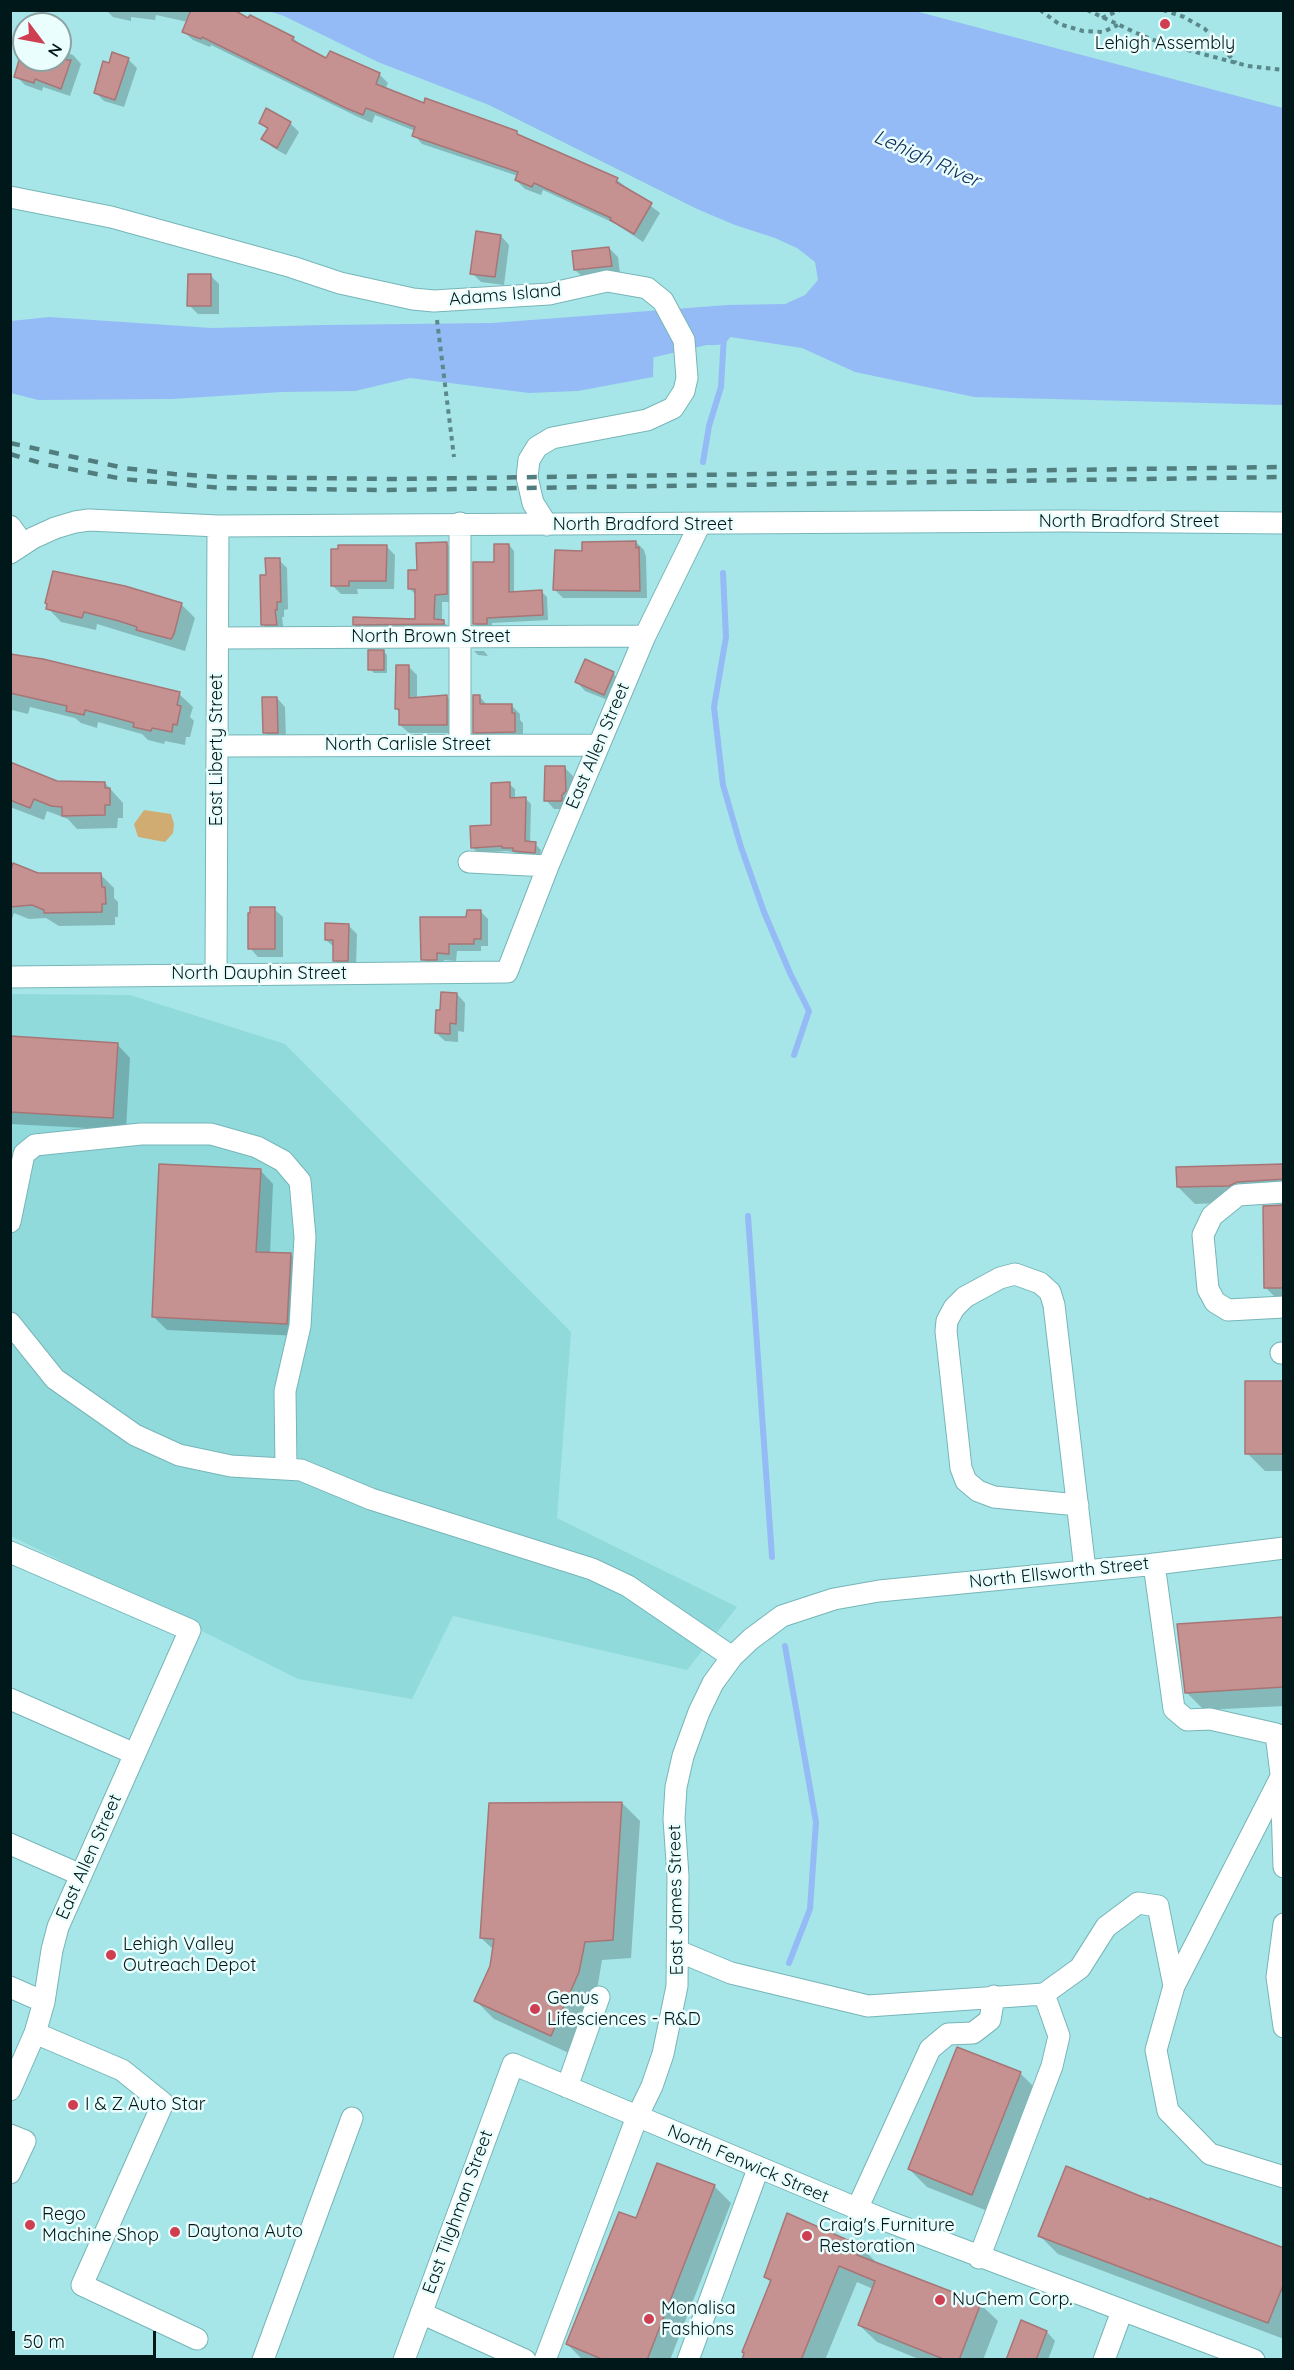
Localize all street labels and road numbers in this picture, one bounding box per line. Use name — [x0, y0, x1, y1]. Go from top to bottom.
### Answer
street label: Adams Island — [448, 279, 562, 311]
street label: North Bradford Street — [1039, 511, 1219, 533]
street label: North Bradford Street — [553, 514, 733, 536]
street label: North Brown Street — [351, 626, 511, 648]
street label: East Liberty Street — [206, 674, 228, 826]
street label: East Allen Street — [562, 680, 634, 812]
street label: North Carlisle Street — [325, 734, 491, 756]
street label: North Dauphin Street — [171, 963, 347, 985]
street label: North Ellsworth Street — [968, 1553, 1150, 1593]
street label: East Allen Street — [52, 1791, 126, 1923]
street label: East James Street — [664, 1824, 688, 1976]
street label: North Fenwick Street — [664, 2120, 832, 2208]
street label: East Tilghman Street — [418, 2127, 498, 2297]

